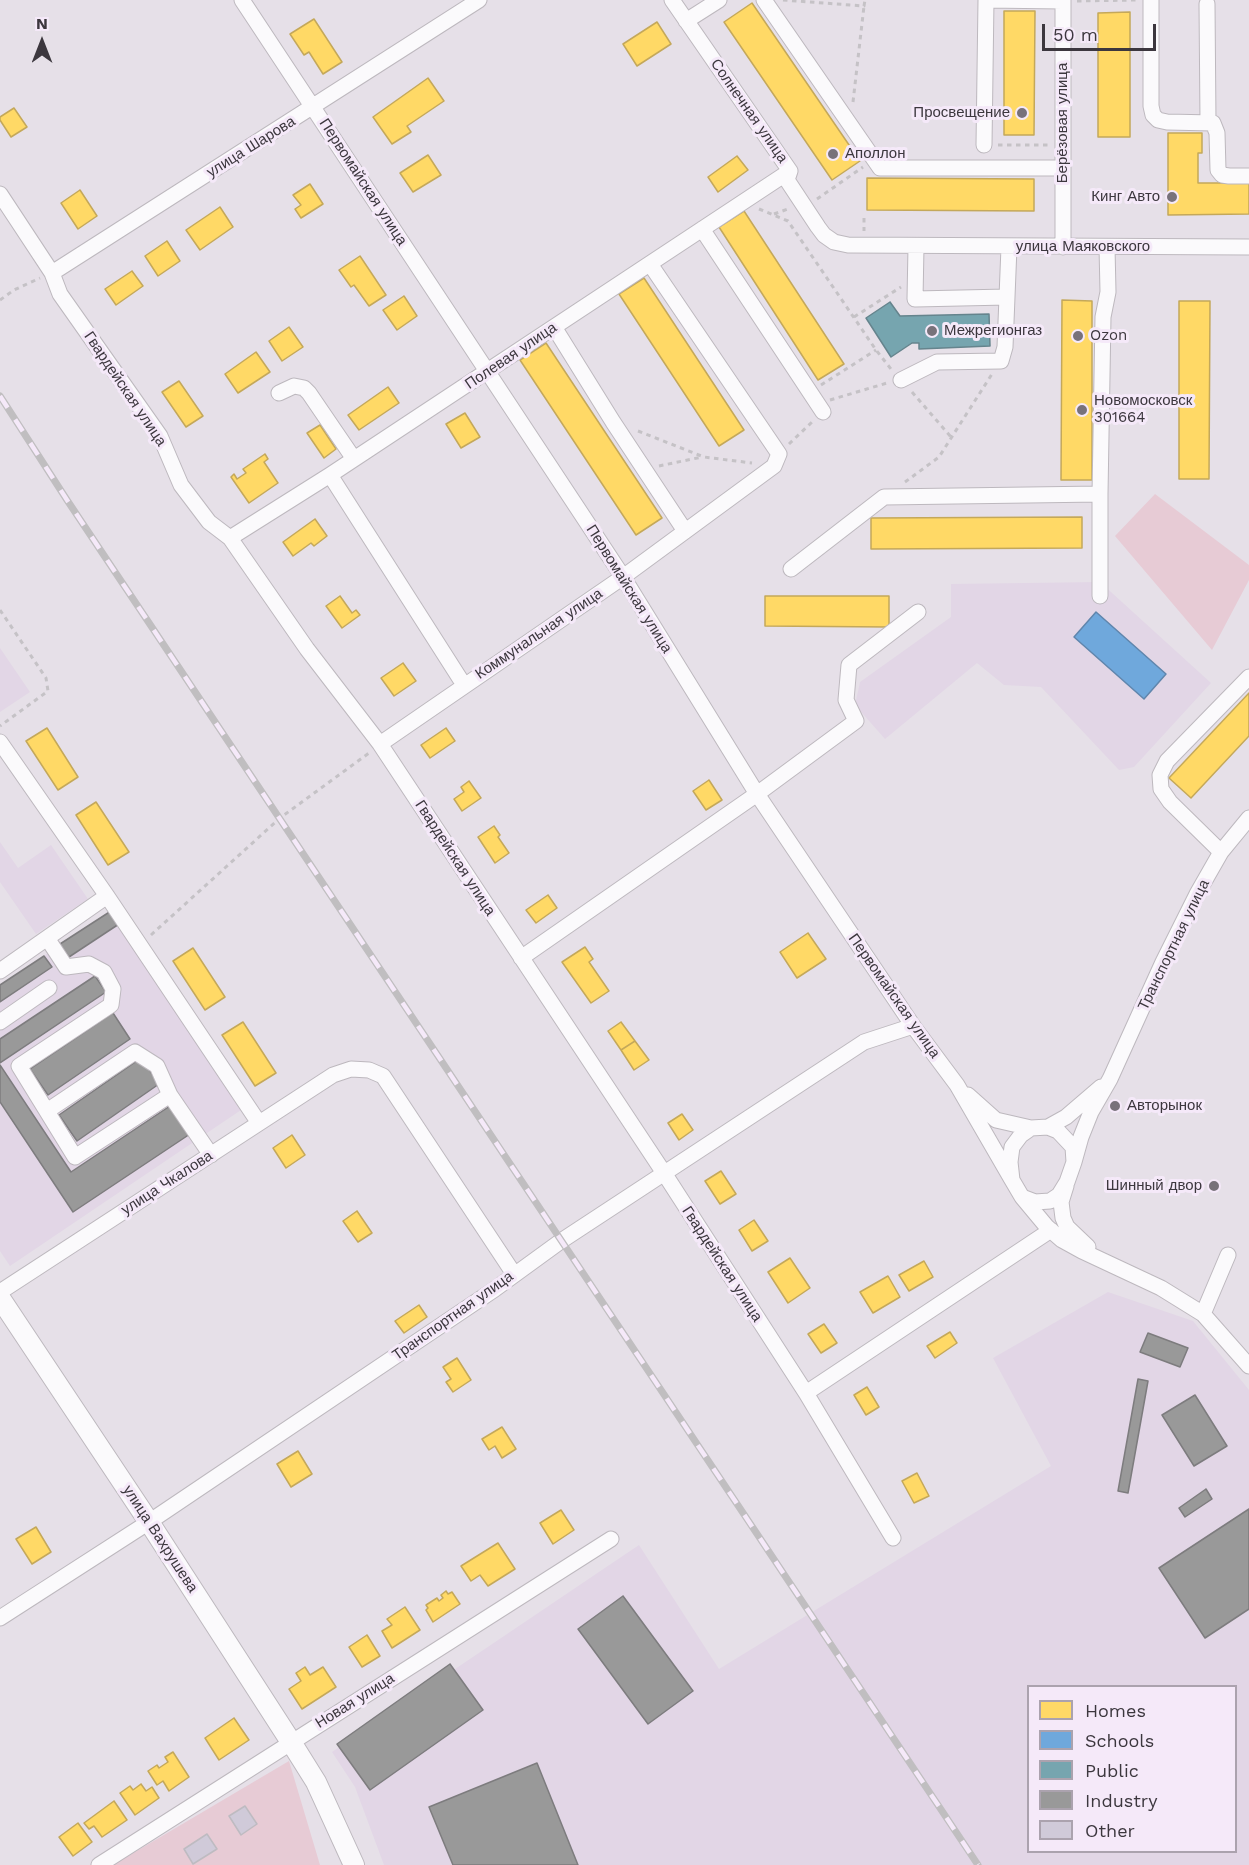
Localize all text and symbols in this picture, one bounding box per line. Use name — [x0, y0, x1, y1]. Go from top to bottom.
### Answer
north arrow — [12, 12, 72, 72]
scale bar — [1045, 12, 1159, 50]
text: N — [36, 14, 48, 33]
text: 50 m — [1053, 24, 1098, 45]
street label: Солнечная улица — [706, 56, 792, 166]
street label: Берёзовая улица — [1054, 63, 1072, 183]
place label: Просвещение — [913, 104, 1010, 122]
marker: Просвещение — [1015, 106, 1029, 120]
street label: улица Шарова — [203, 113, 299, 181]
street label: Первомайская улица — [315, 115, 411, 249]
place label: Аполлон — [845, 145, 905, 163]
marker: Аполлон — [826, 147, 840, 161]
place label: Кинг Авто — [1091, 188, 1160, 206]
marker: Кинг Авто — [1165, 190, 1179, 204]
street label: улица Маяковского — [1016, 238, 1150, 256]
street label: Полевая улица — [462, 319, 560, 393]
place label: Межрегионгаз — [944, 322, 1042, 340]
marker: Межрегионгаз — [925, 324, 939, 338]
place label: Ozon — [1090, 327, 1127, 345]
street label: Гвардейская улица — [80, 328, 170, 450]
marker: Ozon — [1071, 329, 1085, 343]
place label: Новомосковск 301664 — [1094, 392, 1192, 427]
marker: Новомосковск 301664 — [1075, 403, 1089, 417]
street label: Первомайская улица — [582, 522, 676, 656]
street label: Коммунальная улица — [472, 585, 606, 683]
street label: Гвардейская улица — [411, 797, 499, 919]
street label: Транспортная улица — [1135, 877, 1213, 1013]
street label: Первомайская улица — [844, 930, 944, 1062]
place label: Авторынок — [1127, 1097, 1202, 1115]
marker: Авторынок — [1108, 1099, 1122, 1113]
street label: улица Чкалова — [118, 1147, 216, 1219]
place label: Шинный двор — [1106, 1177, 1202, 1195]
marker: Шинный двор — [1207, 1179, 1221, 1193]
street label: Гвардейская улица — [678, 1203, 766, 1325]
street label: Транспортная улица — [389, 1268, 517, 1364]
street label: улица Вахрушева — [119, 1482, 201, 1596]
street label: Новая улица — [312, 1670, 398, 1732]
legend — [1027, 1685, 1237, 1853]
text: Homes — [1085, 1700, 1146, 1721]
text: Schools — [1085, 1730, 1154, 1751]
text: Public — [1085, 1760, 1139, 1781]
text: Industry — [1085, 1790, 1157, 1811]
text: Other — [1085, 1820, 1135, 1841]

